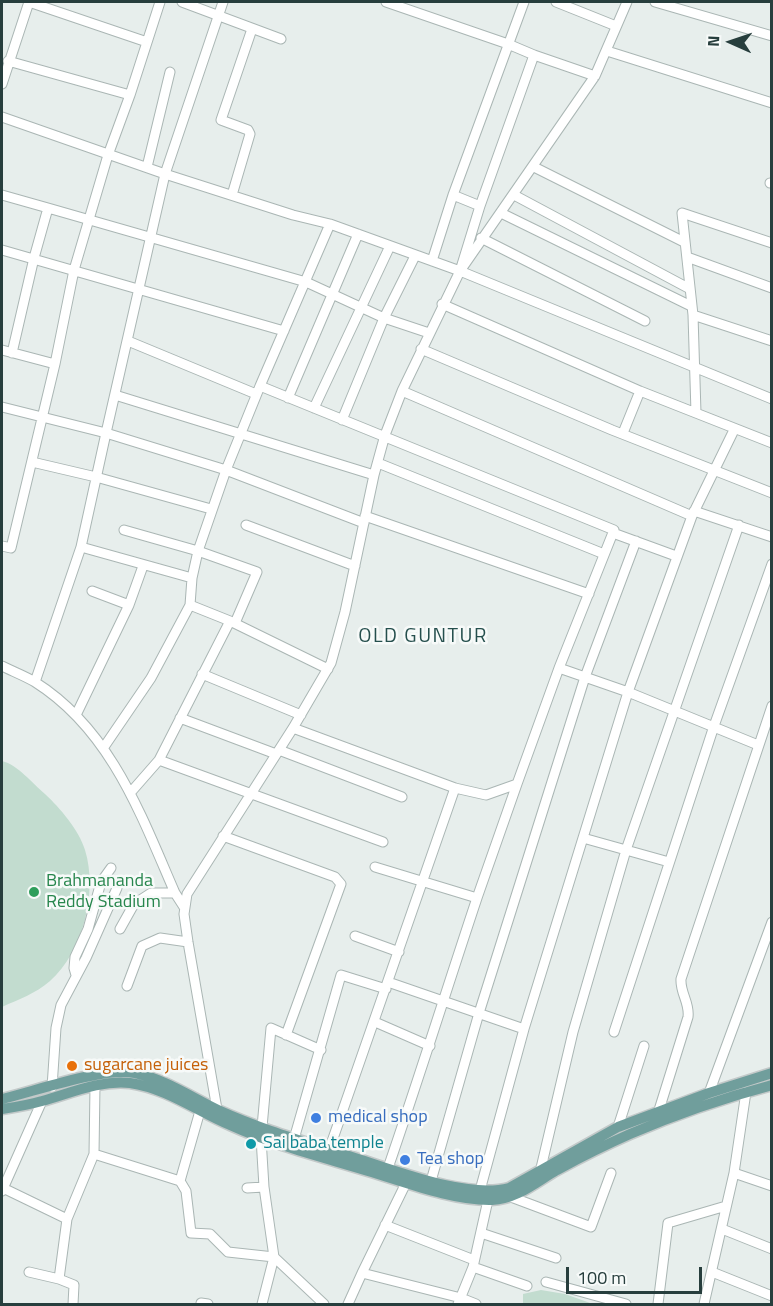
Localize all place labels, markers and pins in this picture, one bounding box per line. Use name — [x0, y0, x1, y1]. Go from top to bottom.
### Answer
place label: Brahmananda Reddy Stadium — [46, 871, 161, 914]
marker: Brahmananda Reddy Stadium — [27, 885, 41, 899]
place label: sugarcane juices — [84, 1055, 208, 1077]
marker: sugarcane juices — [65, 1059, 79, 1073]
place label: medical shop — [328, 1107, 428, 1129]
marker: medical shop — [309, 1111, 323, 1125]
place label: Sai baba temple — [263, 1133, 384, 1155]
marker: Sai baba temple — [244, 1137, 258, 1151]
place label: Tea shop — [417, 1149, 484, 1171]
marker: Tea shop — [398, 1153, 412, 1167]

